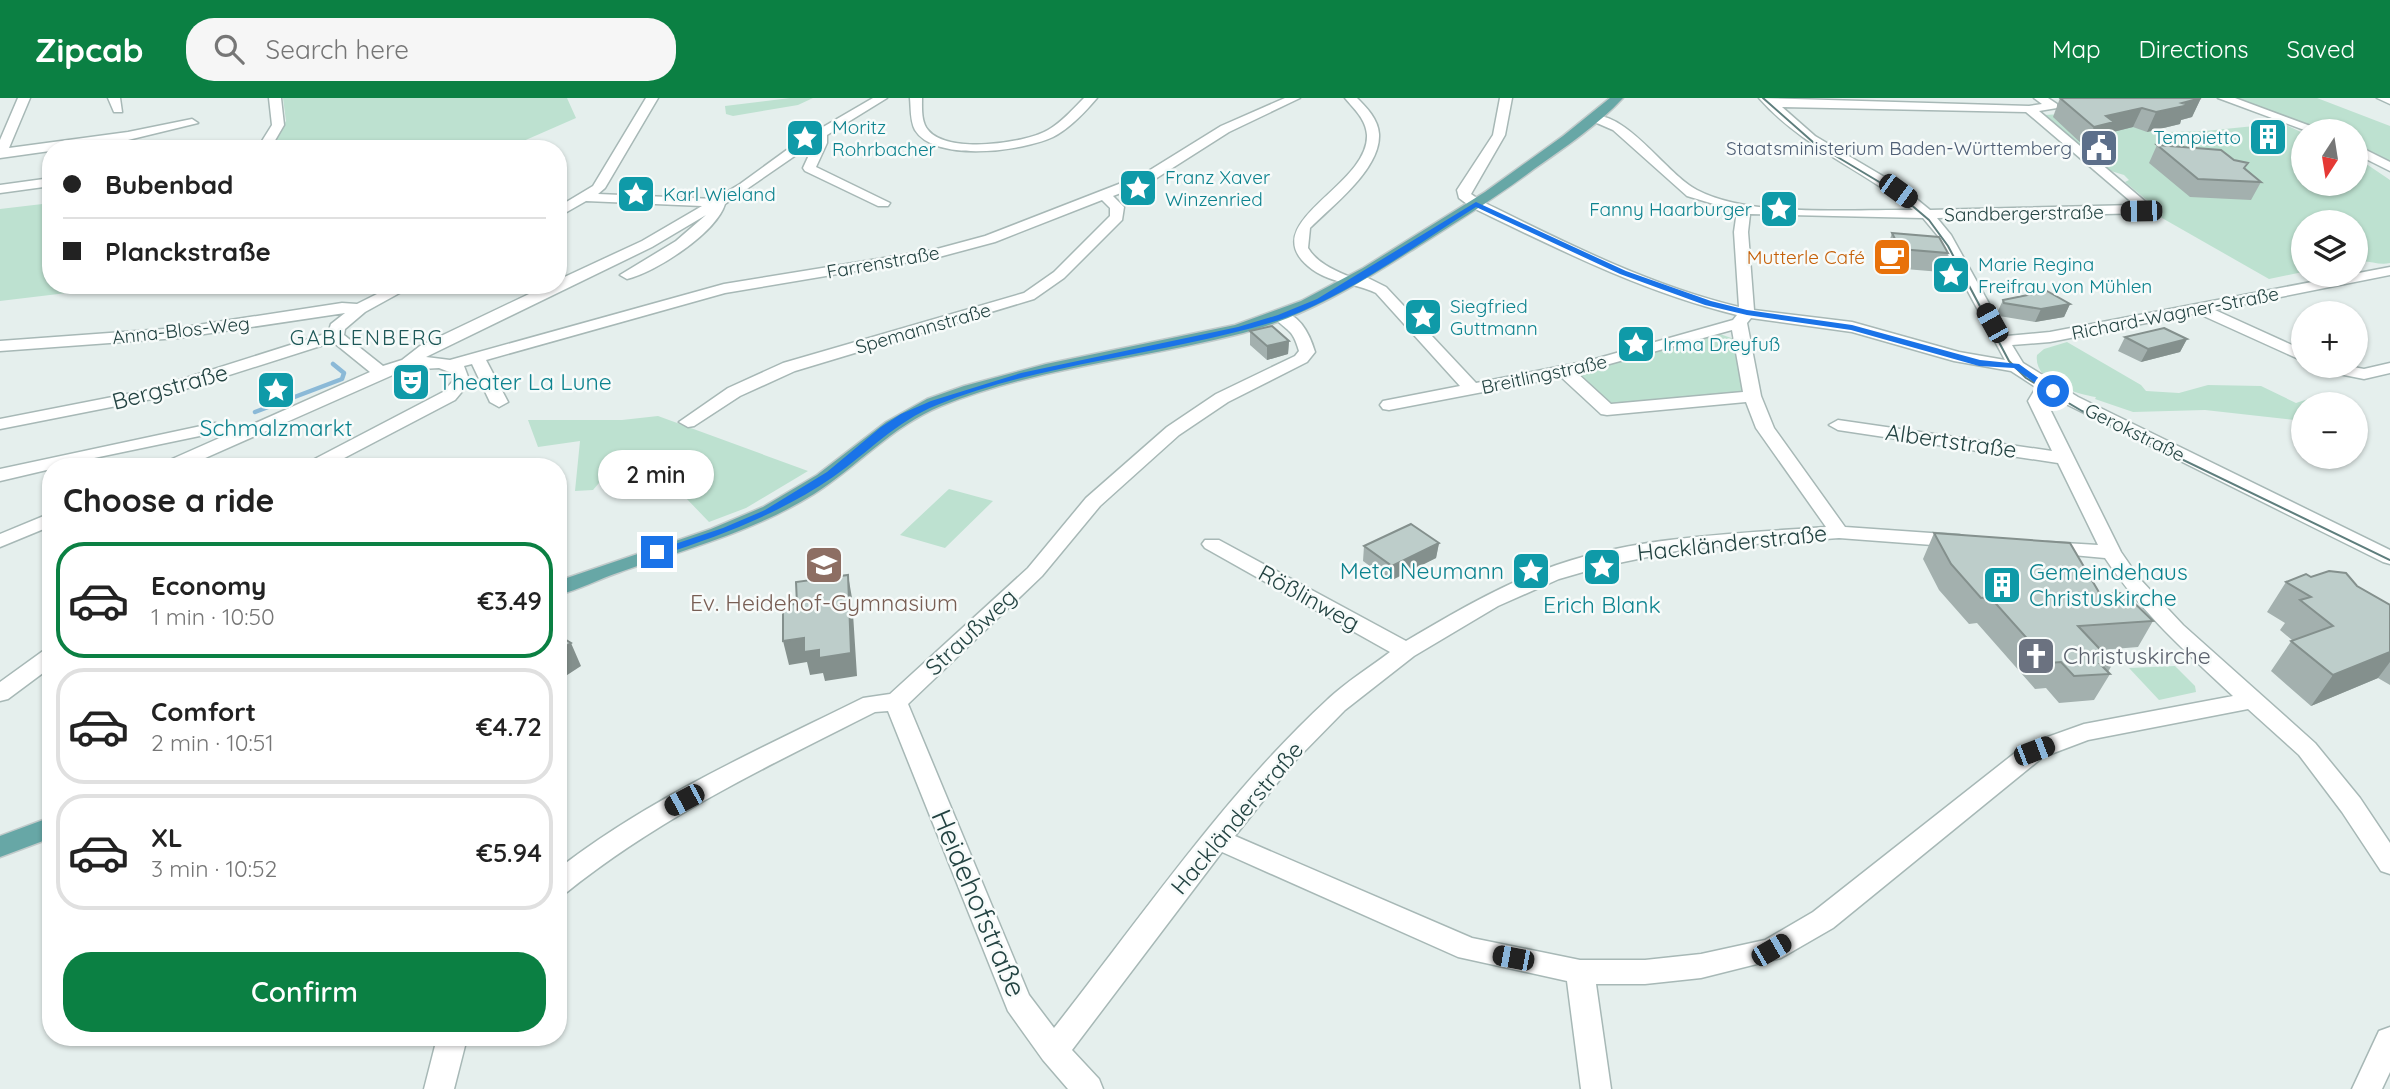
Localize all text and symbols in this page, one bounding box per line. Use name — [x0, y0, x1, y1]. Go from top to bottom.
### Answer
search box — [186, 18, 676, 81]
text: Zipcab — [35, 29, 144, 70]
icon: search — [210, 30, 248, 68]
text: Search here — [266, 33, 409, 66]
text: Map — [2052, 34, 2101, 64]
text: Directions — [2139, 34, 2249, 64]
text: Saved — [2287, 34, 2355, 64]
place label: Moritz Rohrbacher — [832, 115, 937, 161]
building icon: Tempietto — [2247, 116, 2289, 158]
place icon: Moritz Rohrbacher — [784, 117, 826, 159]
north arrow — [2291, 119, 2368, 196]
map controls — [2291, 119, 2368, 469]
place label: Tempietto — [2153, 125, 2241, 149]
public building icon: Staatsministerium Baden-Württemberg — [2078, 127, 2120, 169]
place label: Staatsministerium Baden-Württemberg — [1726, 136, 2072, 160]
place label: Franz Xaver Winzenried — [1165, 165, 1271, 211]
place icon: Franz Xaver Winzenried — [1117, 167, 1159, 209]
text: Bubenbad — [105, 168, 233, 201]
car — [1875, 170, 1922, 212]
place icon: Karl Wieland — [615, 173, 657, 215]
place label: Karl Wieland — [663, 182, 776, 206]
place icon: Fanny Haarburger — [1758, 188, 1800, 230]
place label: Fanny Haarburger — [1589, 197, 1753, 221]
street label: Sandbergerstraße — [1944, 200, 2104, 226]
car — [2120, 200, 2163, 222]
button: layers — [2291, 210, 2368, 287]
text: Planckstraße — [105, 235, 271, 268]
cafe icon: Mutterle Café — [1871, 236, 1913, 278]
street label: Farrenstraße — [825, 240, 941, 284]
place label: Mutterle Café — [1747, 245, 1865, 269]
place label: Marie Regina Freifrau von Mühlen — [1978, 252, 2152, 298]
place icon: Marie Regina Freifrau von Mühlen — [1930, 254, 1972, 296]
street label: Richard-Wagner-Straße — [2069, 281, 2281, 345]
place label: Siegfried Guttmann — [1450, 294, 1538, 340]
place icon: Siegfried Guttmann — [1402, 296, 1444, 338]
street label: Spemannstraße — [852, 297, 994, 359]
car — [1973, 300, 2012, 346]
button: + — [2291, 301, 2368, 378]
street label: Anna-Blos-Weg — [111, 311, 251, 349]
place icon: Irma Dreyfuß — [1615, 323, 1657, 365]
district label: GABLENBERG — [290, 324, 444, 350]
place label: Irma Dreyfuß — [1663, 332, 1780, 356]
street label: Breitlingstraße — [1479, 349, 1609, 399]
street label: Bergstraße — [109, 357, 231, 416]
theatre icon: Theater La Lune — [390, 361, 432, 403]
place label: Theater La Lune — [438, 367, 612, 396]
place icon: Schmalzmarkt — [255, 369, 297, 411]
route start — [2037, 375, 2069, 407]
button: − — [2291, 392, 2368, 469]
street label: Gerokstraße — [2081, 397, 2189, 467]
place label: Schmalzmarkt — [200, 413, 353, 442]
street label: Albertstraße — [1884, 417, 2019, 464]
callout: 2 min — [599, 450, 715, 500]
text: 2 min — [626, 460, 686, 489]
text: Choose a ride — [63, 480, 275, 520]
street label: Hackländerstraße — [1635, 518, 1828, 567]
route end — [641, 536, 673, 568]
school or university icon: Ev. Heidehof-Gymnasium — [803, 544, 845, 586]
place icon: Erich Blank — [1581, 546, 1623, 588]
place icon: Meta Neumann — [1510, 550, 1552, 592]
place label: Meta Neumann — [1340, 556, 1504, 585]
place label: Gemeindehaus Christuskirche — [2029, 557, 2188, 612]
street label: Rößlinweg — [1254, 558, 1365, 637]
building icon: Gemeindehaus Christuskirche — [1981, 564, 2023, 606]
icon: car — [67, 569, 130, 632]
text: Economy — [151, 569, 266, 602]
street label: Straußweg — [919, 582, 1022, 681]
text: €3.49 — [477, 584, 542, 617]
place label: Ev. Heidehof-Gymnasium — [690, 588, 958, 617]
place label: Erich Blank — [1543, 590, 1661, 619]
text: 1 min · 10:50 — [151, 602, 275, 631]
church icon: Christuskirche — [2015, 635, 2057, 677]
place label: Christuskirche — [2063, 641, 2211, 670]
icon: car — [67, 695, 130, 758]
text: Comfort — [151, 695, 256, 728]
text: €4.72 — [476, 710, 542, 743]
text: 2 min · 10:51 — [151, 728, 274, 757]
car — [2011, 734, 2058, 768]
street label: Hackländerstraße — [1164, 735, 1309, 900]
car — [661, 781, 708, 819]
street label: Heidehofstraße — [924, 804, 1035, 1002]
icon: car — [67, 821, 130, 884]
text: XL — [151, 821, 183, 854]
text: €5.94 — [476, 836, 542, 869]
text: 3 min · 10:52 — [151, 854, 277, 883]
car — [1748, 930, 1795, 970]
car — [1491, 944, 1536, 972]
button: Confirm — [63, 952, 546, 1032]

